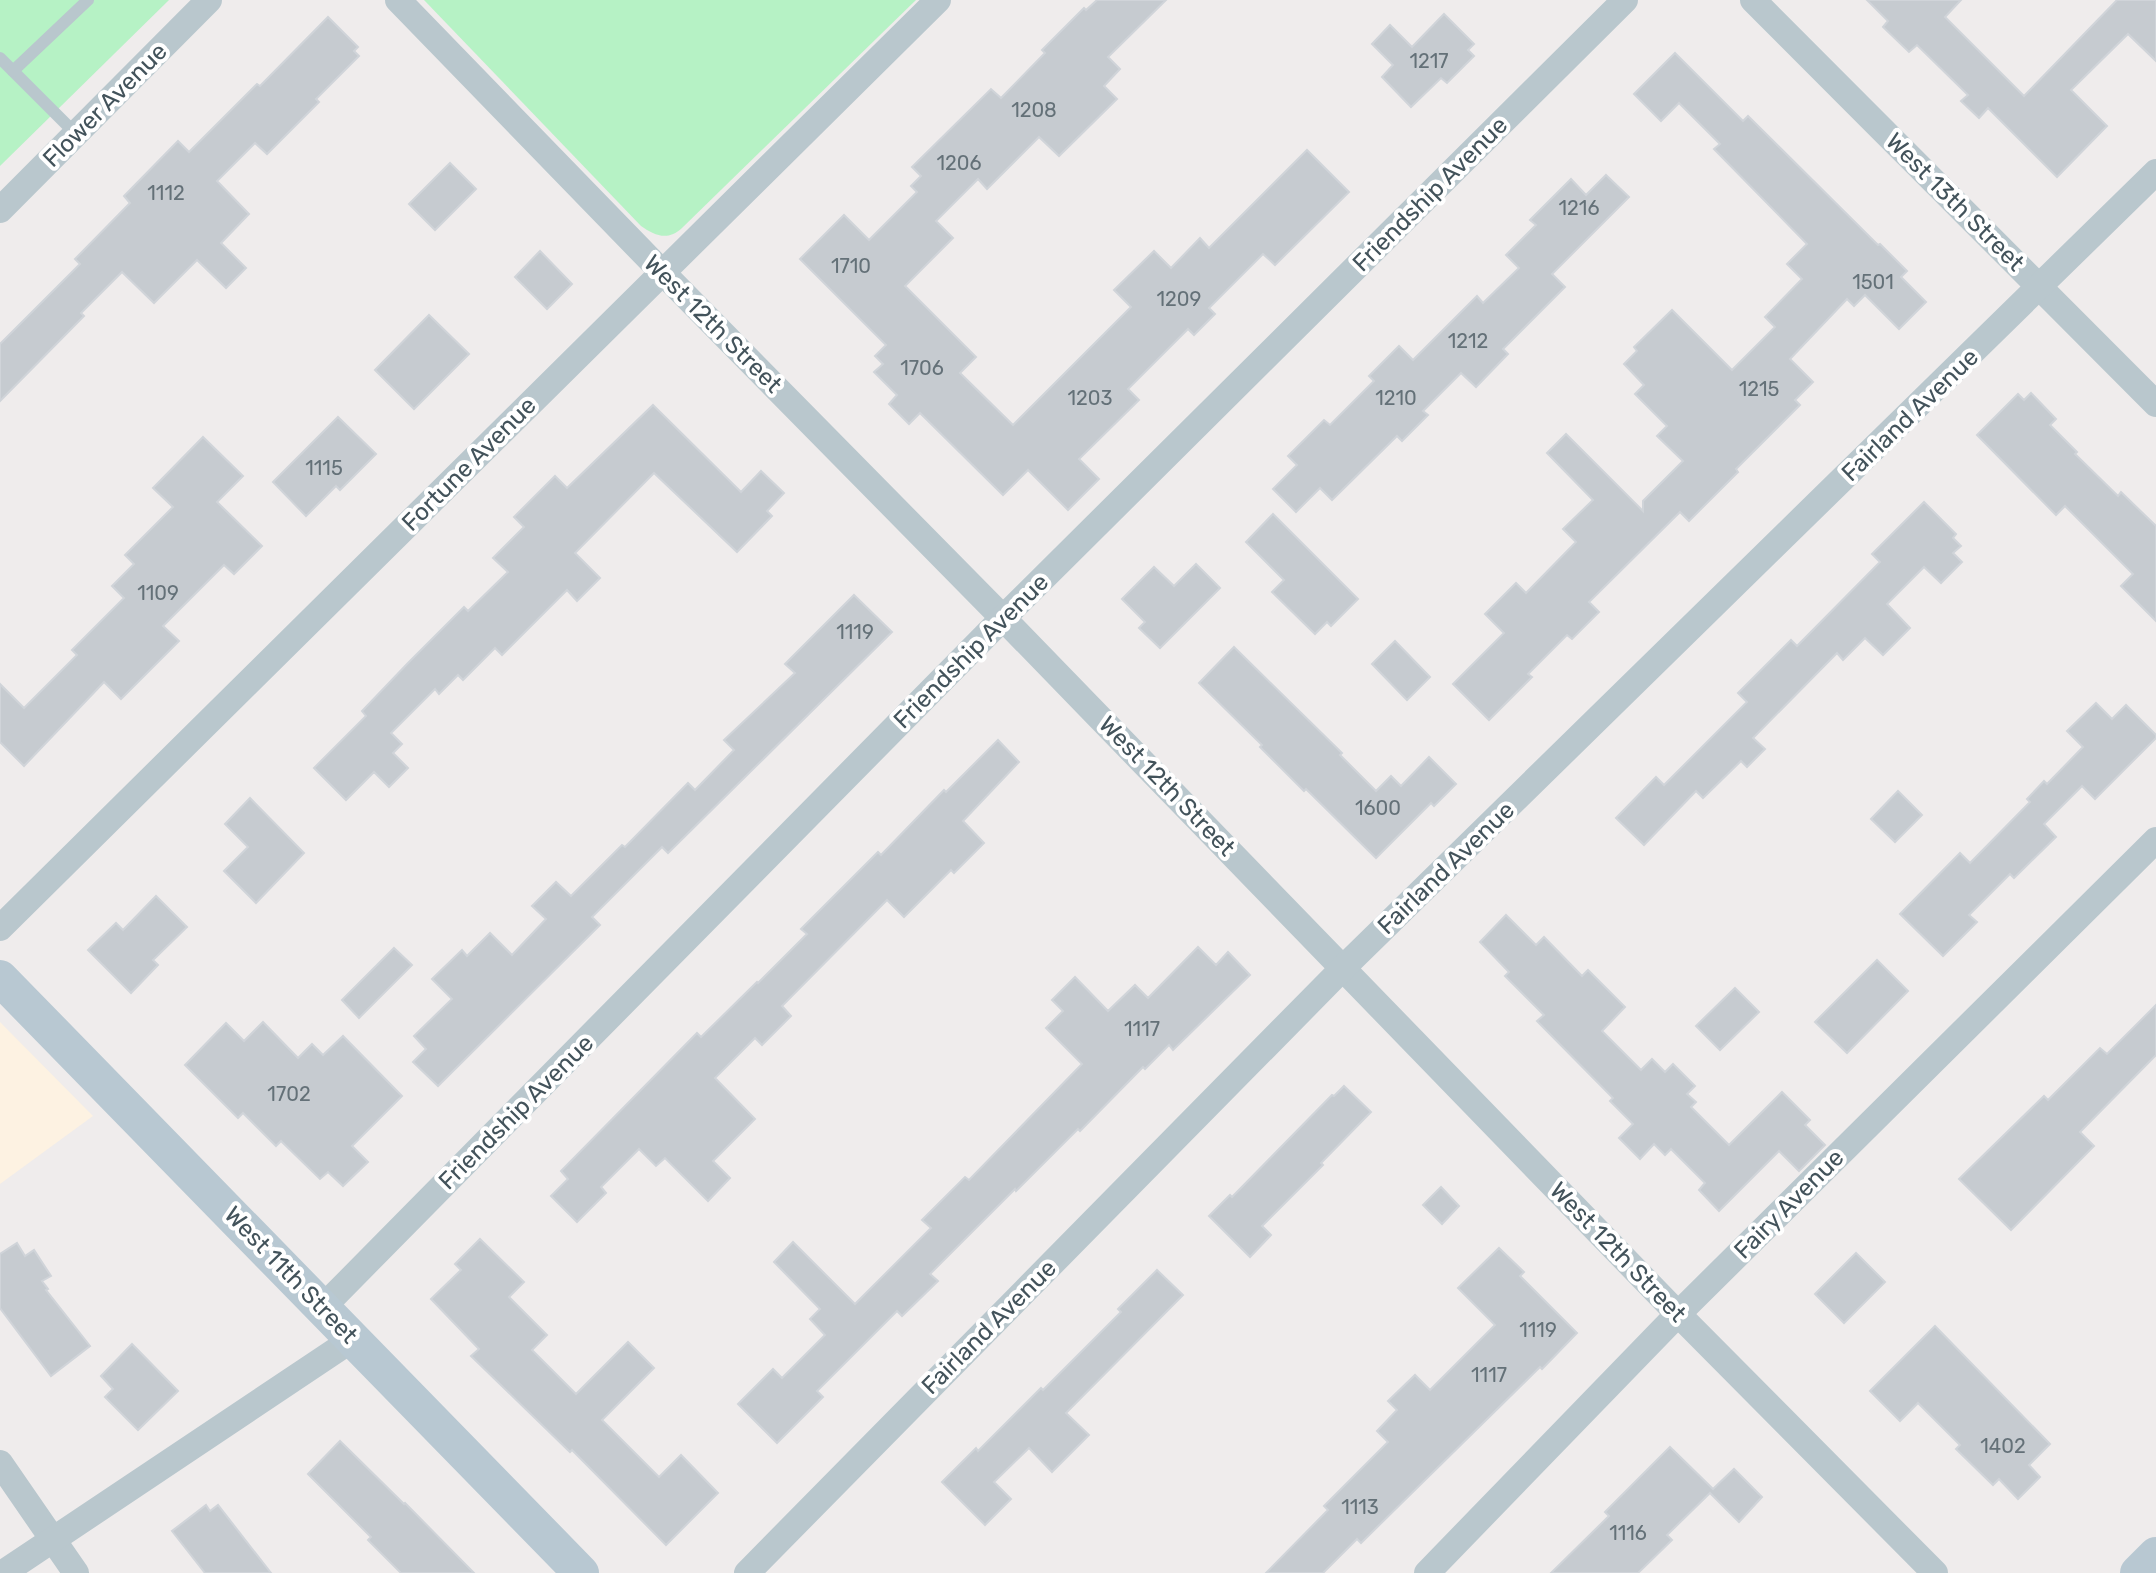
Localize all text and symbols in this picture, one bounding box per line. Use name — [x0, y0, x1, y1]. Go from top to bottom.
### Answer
street label: Flower Avenue — [37, 37, 173, 173]
house number: 1217 — [1409, 49, 1449, 73]
house number: 1208 — [1011, 98, 1057, 122]
street label: Friendship Avenue — [1347, 111, 1513, 277]
street label: West 13th Street — [1880, 127, 2030, 277]
house number: 1206 — [936, 151, 982, 175]
house number: 1112 — [147, 181, 185, 205]
house number: 1216 — [1559, 196, 1599, 220]
street label: West 12th Street — [638, 249, 788, 399]
house number: 1710 — [831, 254, 871, 278]
house number: 1501 — [1852, 270, 1894, 294]
house number: 1209 — [1157, 287, 1201, 311]
house number: 1212 — [1448, 329, 1488, 353]
street label: Fairland Avenue — [1836, 343, 1984, 487]
house number: 1706 — [900, 356, 944, 380]
house number: 1215 — [1739, 377, 1779, 401]
house number: 1203 — [1067, 386, 1113, 410]
house number: 1210 — [1375, 386, 1417, 410]
street label: Fortune Avenue — [396, 391, 542, 537]
house number: 1115 — [305, 456, 343, 480]
street label: Friendship Avenue — [888, 568, 1054, 734]
house number: 1109 — [137, 581, 179, 605]
house number: 1119 — [836, 620, 874, 644]
street label: West 12th Street — [1093, 710, 1241, 862]
house number: 1600 — [1355, 796, 1401, 820]
street label: Fairland Avenue — [1372, 796, 1520, 940]
house number: 1117 — [1124, 1017, 1160, 1041]
street label: Friendship Avenue — [433, 1029, 599, 1195]
house number: 1702 — [267, 1082, 311, 1106]
street label: Fairy Avenue — [1728, 1143, 1850, 1265]
street label: West 12th Street — [1544, 1176, 1692, 1328]
street label: West 11th Street — [219, 1201, 363, 1349]
street label: Fairland Avenue — [916, 1254, 1062, 1400]
house number: 1119 — [1519, 1318, 1557, 1342]
house number: 1117 — [1471, 1363, 1507, 1387]
house number: 1402 — [1980, 1434, 2026, 1458]
house number: 1113 — [1341, 1495, 1379, 1519]
house number: 1116 — [1609, 1521, 1647, 1545]

